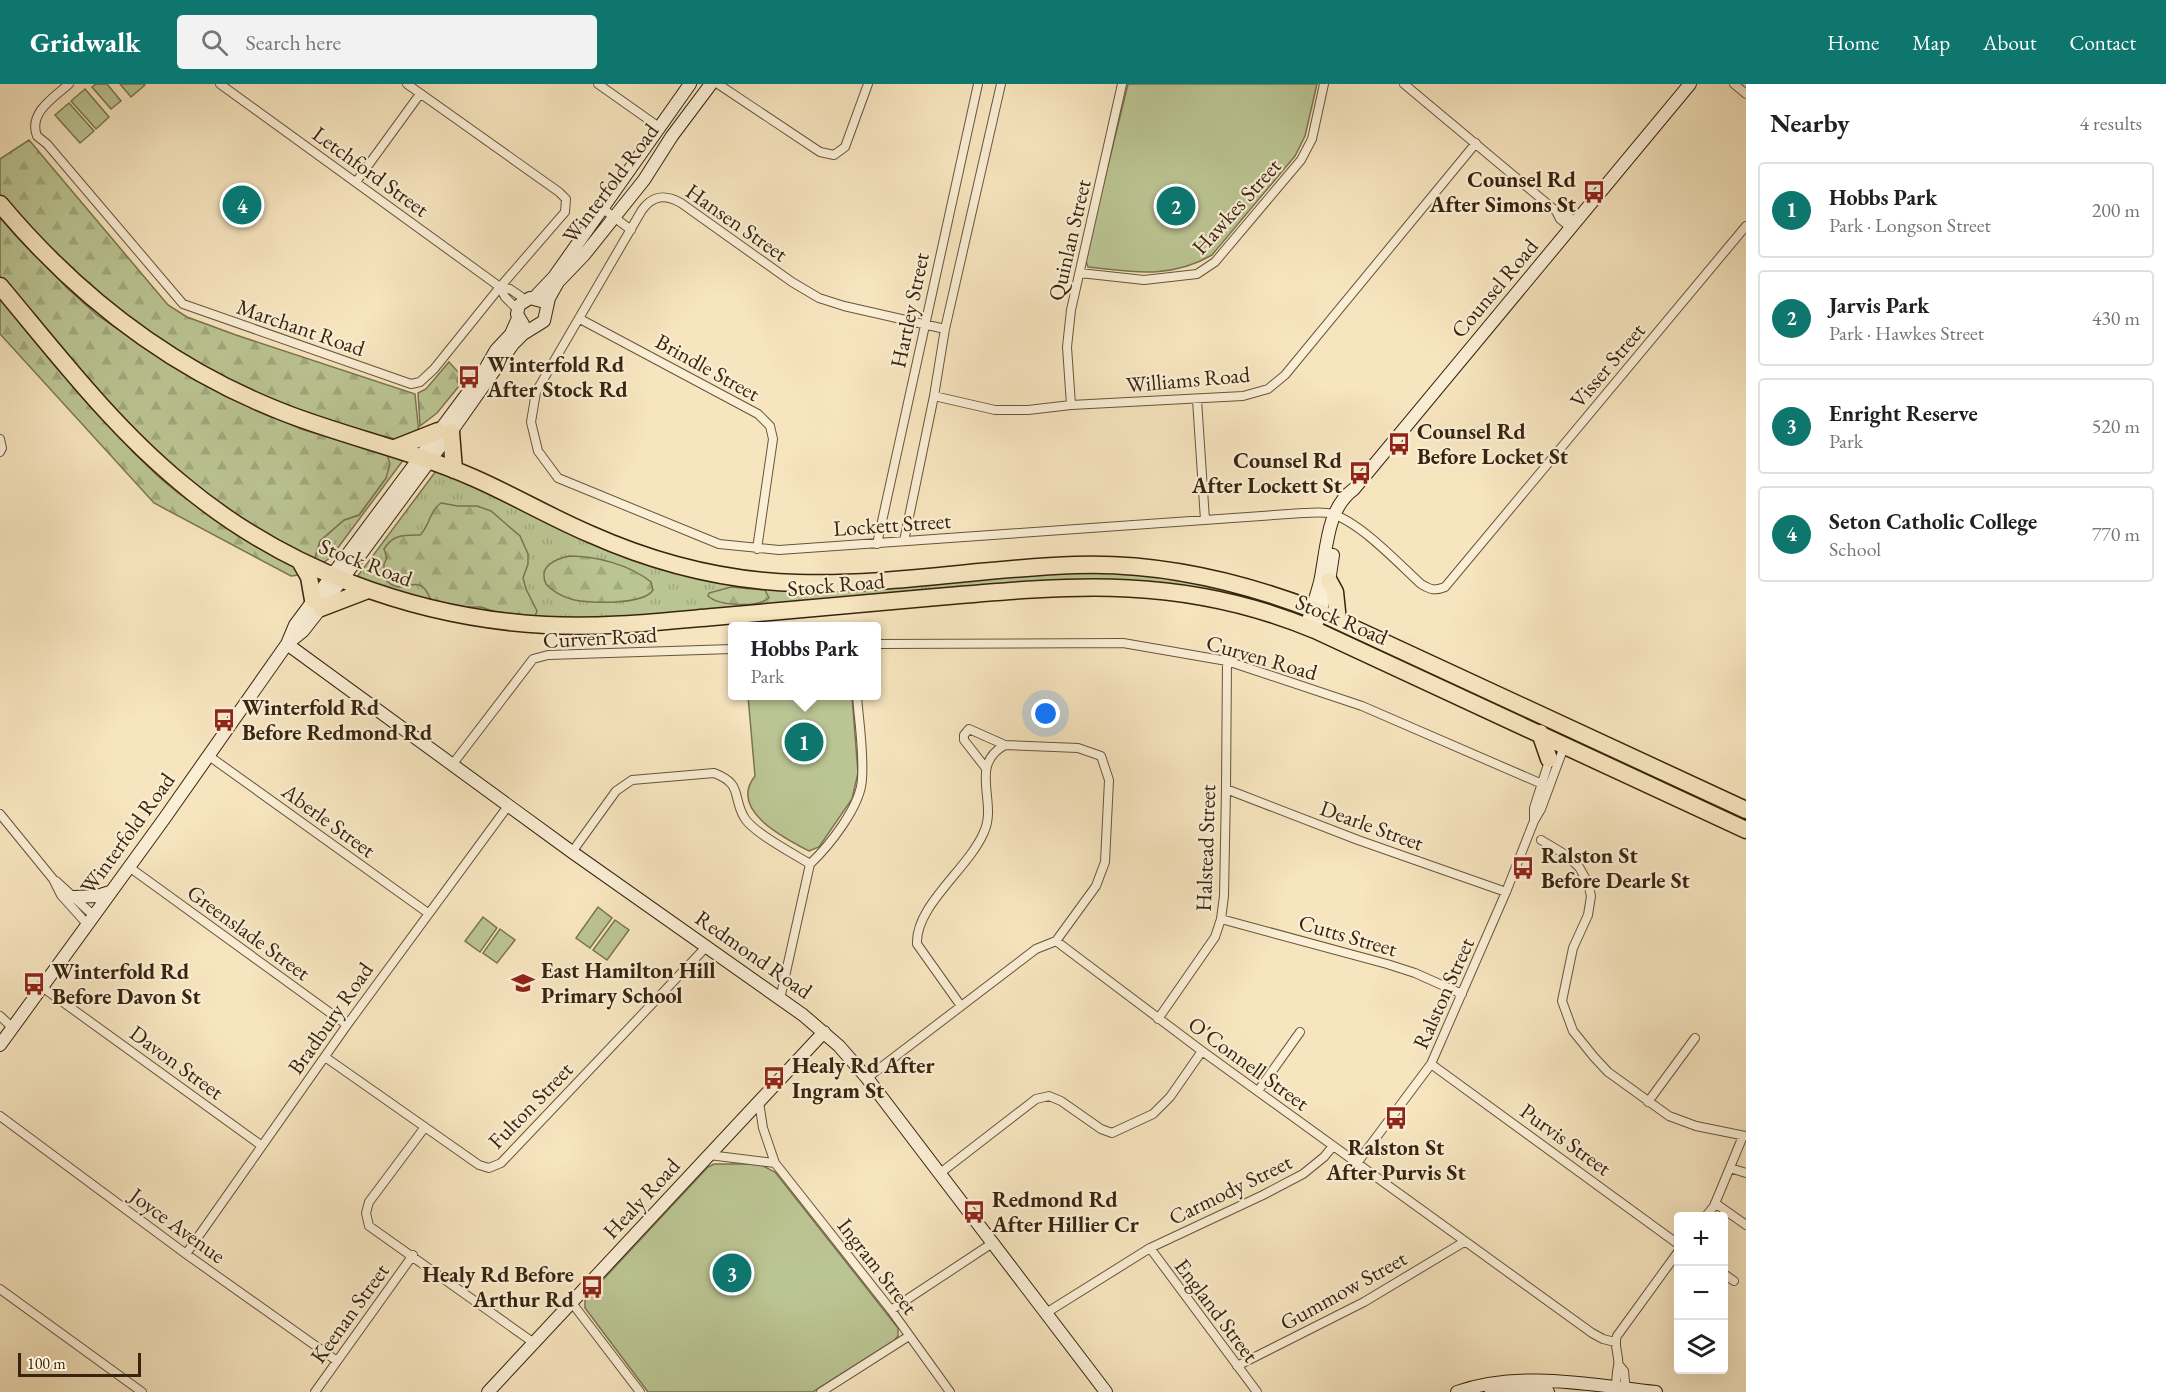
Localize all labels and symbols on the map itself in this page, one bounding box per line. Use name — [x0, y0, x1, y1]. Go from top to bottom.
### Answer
street label: Winterfold Road — [556, 117, 666, 249]
street label: Letchford Street — [307, 119, 435, 224]
street label: Hawkes Street — [1185, 152, 1287, 261]
place label: Counsel Rd After Simons St — [1429, 165, 1577, 219]
street label: Quinlan Street — [1041, 176, 1098, 304]
street label: Hansen Street — [680, 177, 794, 268]
bus stop icon: Counsel Rd After Simons St — [1581, 179, 1607, 205]
pin: 4 — [222, 182, 262, 228]
pin: 2 — [1156, 184, 1196, 228]
street label: Counsel Road — [1444, 232, 1545, 344]
street label: Hartley Street — [883, 250, 936, 370]
street label: Marchant Road — [233, 292, 370, 363]
street label: Visser Street — [1563, 317, 1652, 414]
street label: Brindle Street — [650, 327, 765, 408]
place label: Winterfold Rd After Stock Rd — [486, 350, 628, 404]
street label: Williams Road — [1125, 360, 1252, 399]
bus stop icon: Winterfold Rd After Stock Rd — [456, 364, 482, 390]
place label: Counsel Rd Before Locket St — [1417, 417, 1569, 471]
bus stop icon: Counsel Rd Before Locket St — [1386, 431, 1412, 457]
place label: Counsel Rd After Lockett St — [1191, 446, 1343, 500]
bus stop icon: Counsel Rd After Lockett St — [1347, 460, 1373, 486]
street label: Lockett Street — [832, 506, 952, 543]
street label: Stock Road — [315, 531, 417, 594]
street label: Stock Road — [786, 566, 887, 603]
street label: Stock Road — [1291, 587, 1393, 652]
street label: Curven Road — [542, 620, 659, 655]
street label: Curven Road — [1203, 628, 1322, 687]
place label: Winterfold Rd Before Redmond Rd — [242, 693, 432, 747]
your location — [1031, 699, 1060, 728]
bus stop icon: Winterfold Rd Before Redmond Rd — [211, 707, 237, 733]
pin: 1 — [784, 720, 824, 764]
street label: Winterfold Road — [74, 766, 182, 900]
street label: Aberle Street — [275, 776, 381, 864]
street label: Halstead Street — [1189, 784, 1222, 912]
street label: Dearle Street — [1316, 793, 1428, 858]
place label: Ralston St Before Dearle St — [1541, 841, 1691, 895]
bus stop icon: Ralston St Before Dearle St — [1510, 855, 1536, 881]
street label: Greenslade Street — [181, 878, 316, 987]
street label: Redmond Road — [690, 903, 819, 1006]
street label: Cutts Street — [1295, 908, 1400, 963]
street label: Ralston Street — [1406, 933, 1481, 1053]
street label: Bradbury Road — [281, 956, 380, 1080]
place label: East Hamilton Hill Primary School — [541, 956, 716, 1010]
place label: Winterfold Rd Before Davon St — [52, 957, 201, 1011]
school or university icon: East Hamilton Hill Primary School — [510, 970, 536, 996]
bus stop icon: Winterfold Rd Before Davon St — [21, 971, 47, 997]
street label: O'Connell Street — [1182, 1010, 1315, 1117]
street label: Davon Street — [124, 1019, 229, 1106]
place label: Healy Rd After Ingram St — [792, 1051, 936, 1105]
street label: Fulton Street — [482, 1056, 579, 1155]
bus stop icon: Healy Rd After Ingram St — [761, 1065, 787, 1091]
street label: Purvis Street — [1514, 1097, 1617, 1182]
bus stop icon: Ralston St After Purvis St — [1383, 1105, 1409, 1131]
place label: Ralston St After Purvis St — [1325, 1133, 1466, 1187]
street label: Carmody Street — [1164, 1147, 1297, 1232]
street label: Healy Road — [596, 1151, 687, 1245]
street label: Joyce Avenue — [122, 1180, 232, 1270]
place label: Redmond Rd After Hillier Cr — [991, 1185, 1140, 1239]
bus stop icon: Redmond Rd After Hillier Cr — [961, 1199, 987, 1225]
street label: Ingram Street — [831, 1212, 924, 1320]
street label: Gummow Street — [1275, 1244, 1412, 1337]
pin: 3 — [712, 1250, 752, 1296]
street label: England Street — [1168, 1252, 1265, 1368]
street label: Keenan Street — [303, 1258, 395, 1369]
place label: Healy Rd Before Arthur Rd — [422, 1260, 574, 1314]
bus stop icon: Healy Rd Before Arthur Rd — [579, 1274, 605, 1300]
scale bar — [18, 1350, 141, 1378]

